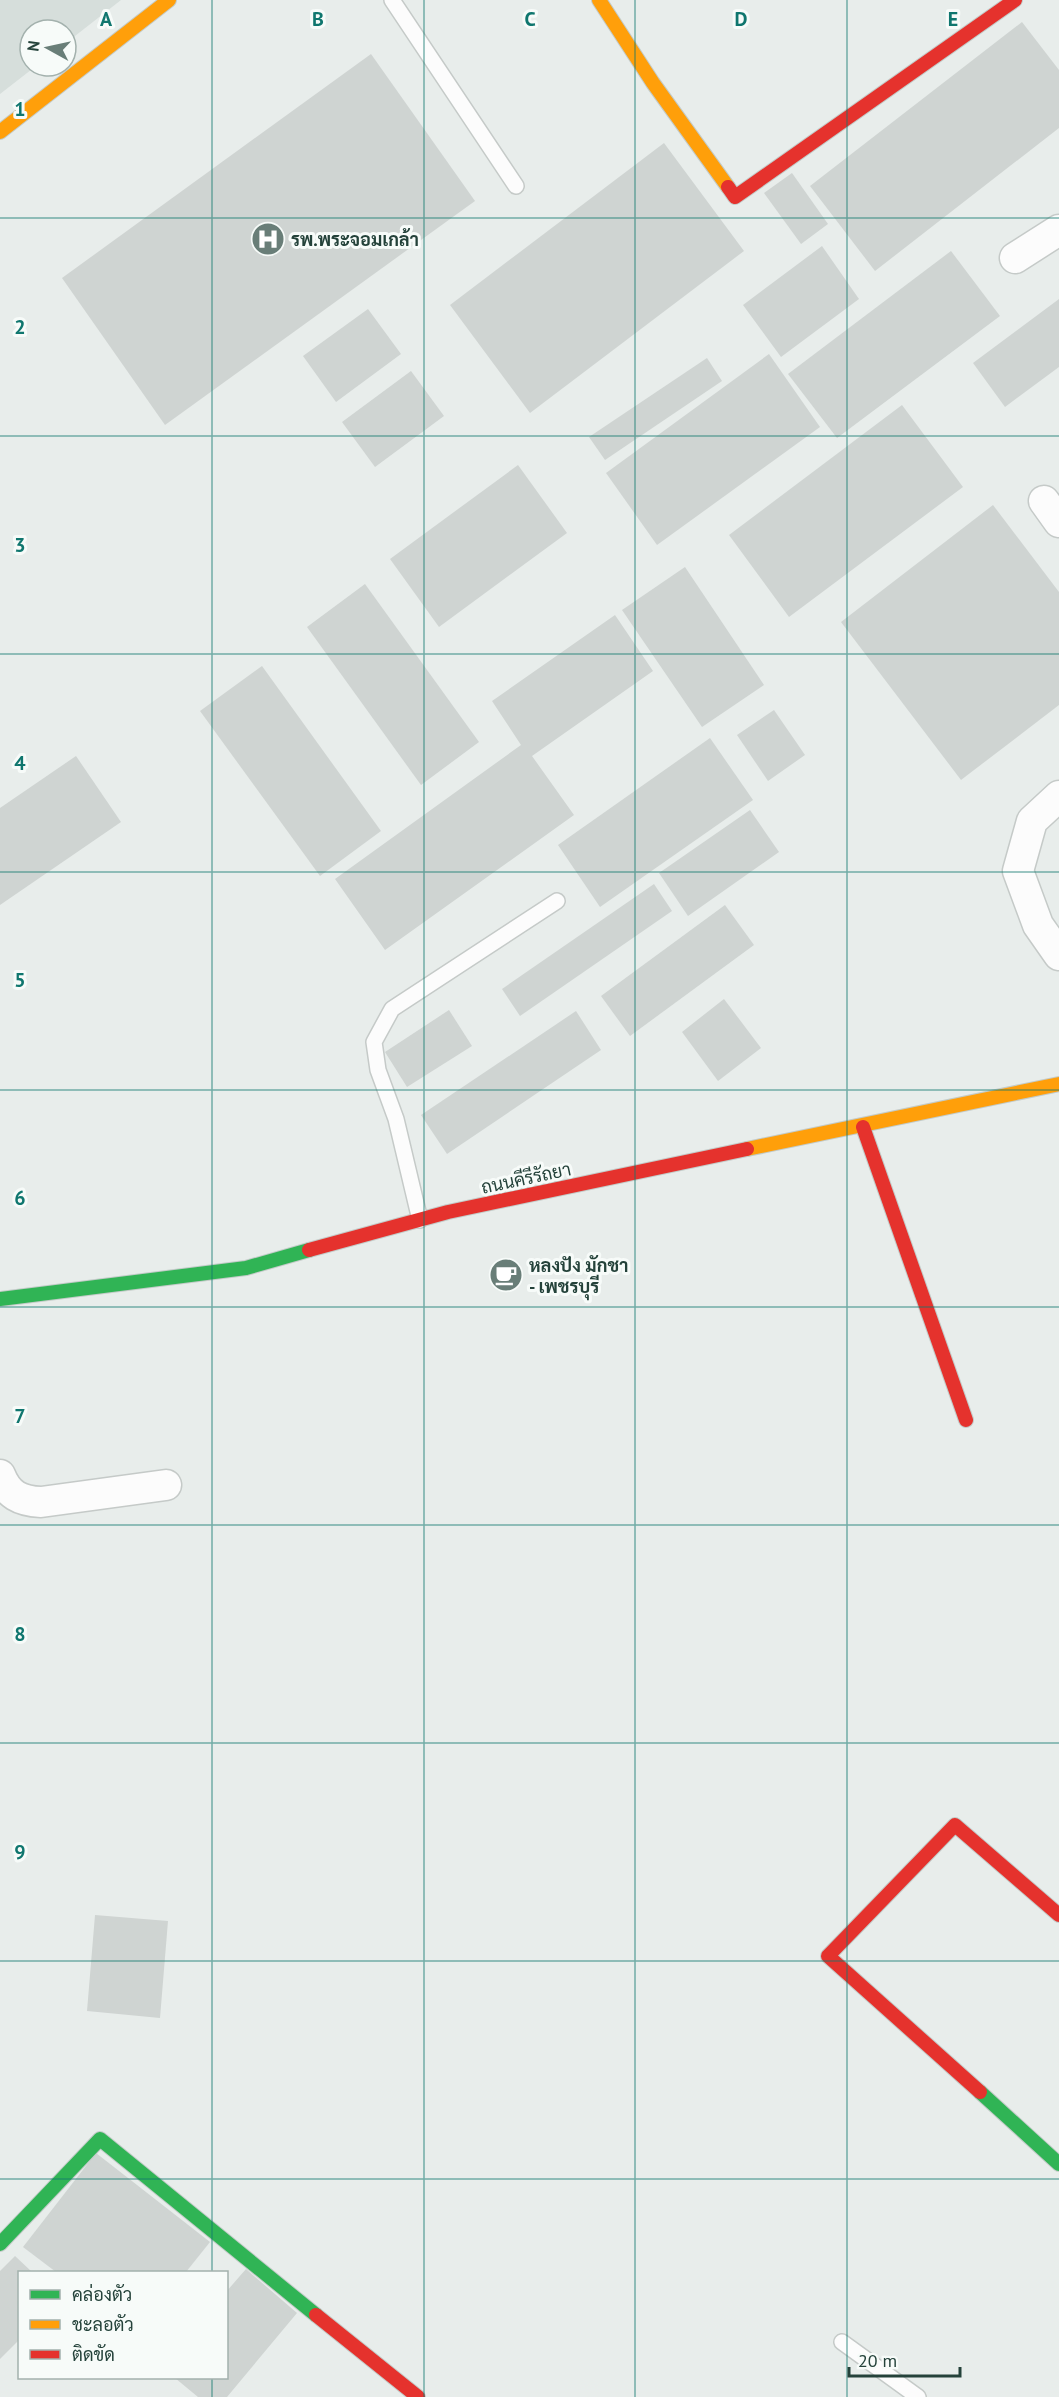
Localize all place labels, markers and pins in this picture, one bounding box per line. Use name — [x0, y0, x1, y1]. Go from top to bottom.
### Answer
hospital icon: รพ.พระจอมเกล้า — [250, 221, 286, 257]
place label: รพ.พระจอมเกล้า — [291, 228, 419, 251]
place label: หลงปัง มักชา - เพชรบุรี — [529, 1254, 628, 1301]
cafe icon: หลงปัง มักชา - เพชรบุรี — [488, 1257, 524, 1293]

